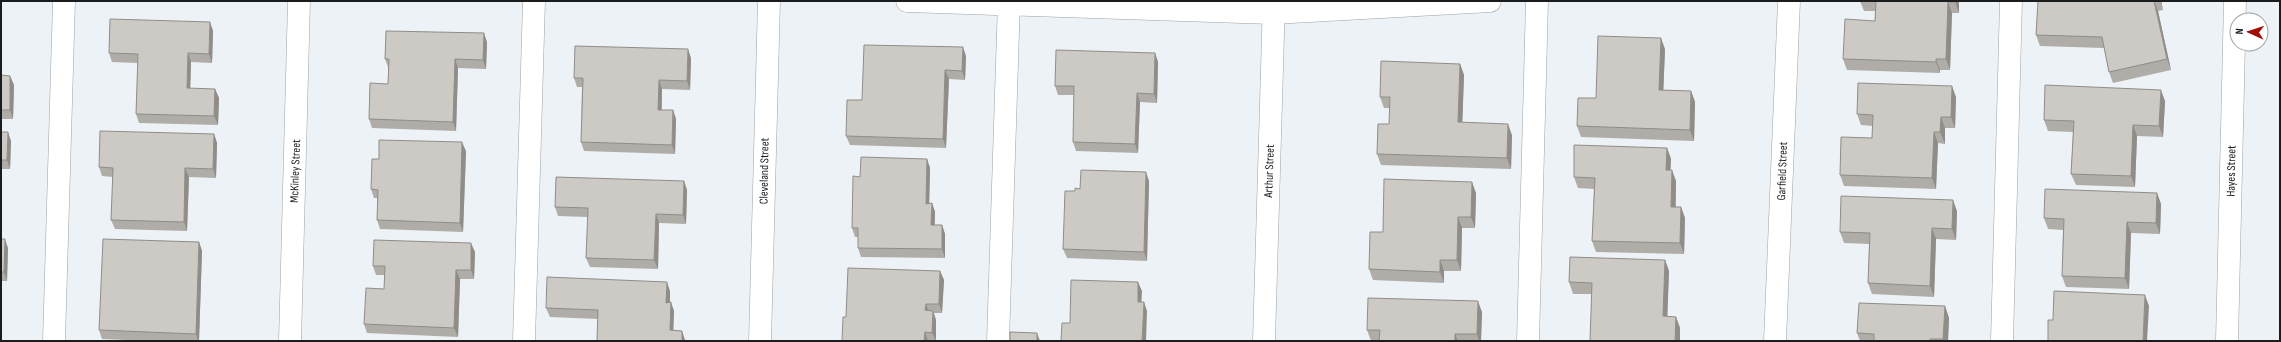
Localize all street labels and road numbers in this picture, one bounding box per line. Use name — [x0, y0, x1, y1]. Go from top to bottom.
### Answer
street label: Cleveland Street — [756, 137, 773, 204]
street label: McKinley Street — [287, 139, 304, 203]
street label: Garfield Street — [1774, 141, 1791, 201]
street label: Arthur Street — [1261, 144, 1278, 199]
street label: Hayes Street — [2224, 145, 2239, 197]

